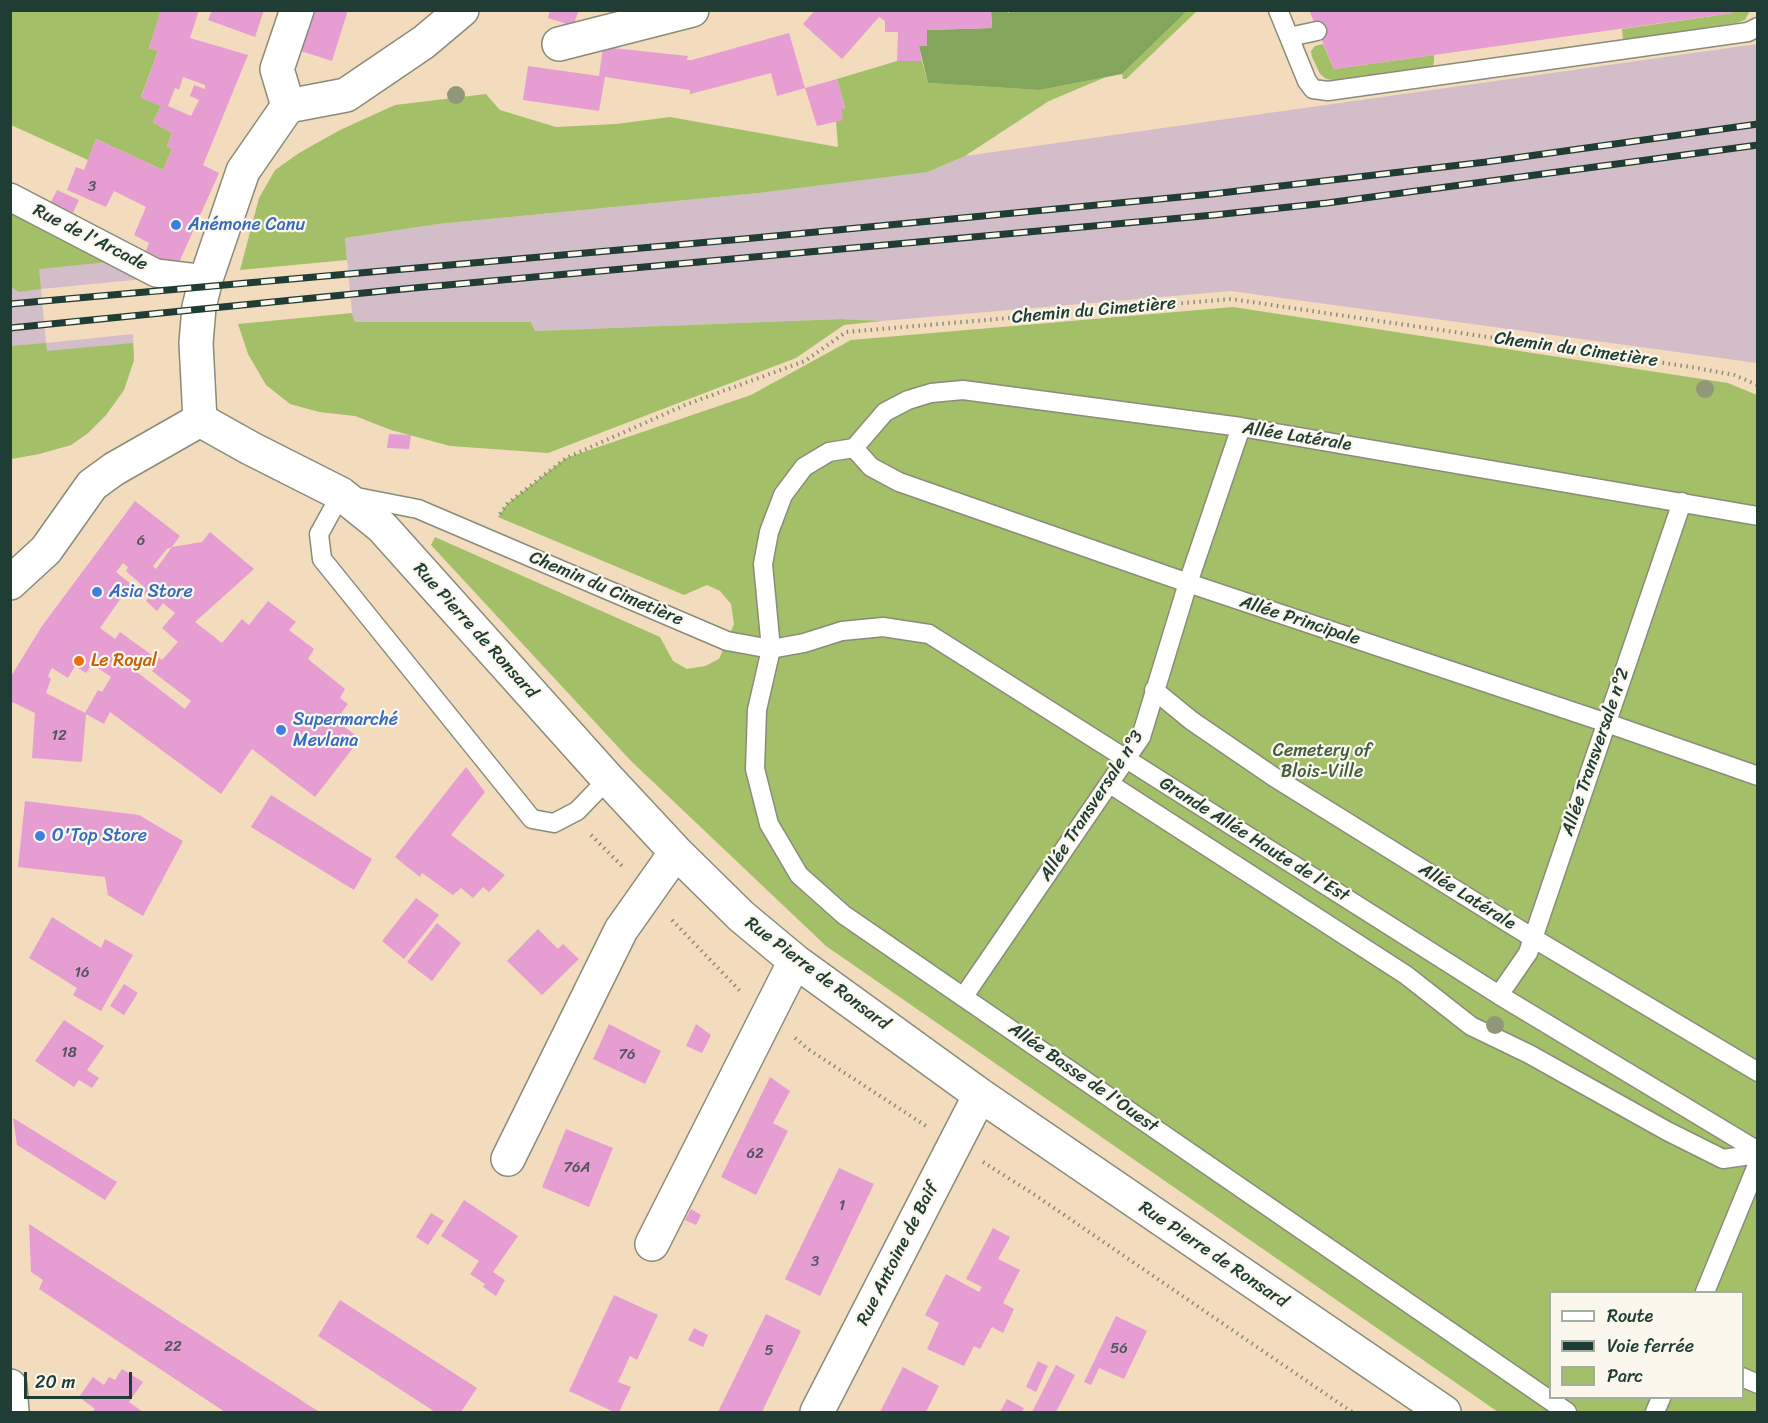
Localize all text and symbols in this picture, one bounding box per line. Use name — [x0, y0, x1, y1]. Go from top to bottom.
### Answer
house number: 3 — [88, 178, 96, 196]
street label: Rue de l'Arcade — [29, 200, 151, 276]
place label: Anémone Canu — [188, 214, 305, 236]
marker: Anémone Canu — [169, 218, 183, 232]
street label: Chemin du Cimetière — [1011, 293, 1177, 329]
street label: Chemin du Cimetière — [1493, 328, 1659, 372]
street label: Allée Latérale — [1241, 418, 1353, 456]
house number: 6 — [137, 532, 145, 550]
street label: Chemin du Cimetière — [526, 547, 686, 631]
street label: Rue Pierre de Ronsard — [408, 559, 542, 703]
place label: Asia Store — [109, 581, 193, 603]
marker: Asia Store — [90, 585, 104, 599]
street label: Allée Principale — [1237, 591, 1363, 651]
place label: Le Royal — [91, 650, 157, 672]
marker: Le Royal — [72, 654, 86, 668]
street label: Allée Transversale n°2 — [1557, 666, 1635, 838]
place label: Supermarché Mevlana — [293, 709, 398, 752]
marker: Supermarché Mevlana — [274, 723, 288, 737]
house number: 12 — [51, 727, 67, 745]
street label: Allée Transversale n°3 — [1035, 727, 1149, 885]
park label: Cemetery of Blois-Ville — [1273, 740, 1371, 783]
street label: Grande Allée Haute de l'Est — [1155, 773, 1353, 907]
place label: O'Top Store — [52, 825, 147, 847]
marker: O'Top Store — [33, 829, 47, 843]
street label: Allée Latérale — [1415, 859, 1519, 935]
street label: Rue Pierre de Ronsard — [741, 913, 893, 1035]
house number: 16 — [75, 964, 89, 982]
street label: Allée Basse de l'Ouest — [1004, 1018, 1162, 1138]
house number: 18 — [61, 1044, 77, 1062]
house number: 76 — [618, 1046, 636, 1064]
house number: 62 — [746, 1145, 764, 1163]
house number: 76A — [564, 1159, 590, 1177]
street label: Rue Antoine de Baif — [853, 1179, 943, 1329]
house number: 1 — [839, 1197, 845, 1215]
street label: Rue Pierre de Ronsard — [1134, 1197, 1292, 1313]
house number: 3 — [811, 1253, 819, 1271]
legend — [1549, 1291, 1744, 1399]
text: Route — [1607, 1300, 1653, 1332]
text: Voie ferrée — [1607, 1330, 1694, 1362]
house number: 22 — [164, 1338, 182, 1356]
house number: 56 — [1110, 1340, 1128, 1358]
house number: 5 — [764, 1342, 774, 1360]
scale bar — [27, 1360, 135, 1398]
text: Parc — [1607, 1360, 1643, 1392]
text: 20 m — [35, 1366, 75, 1398]

